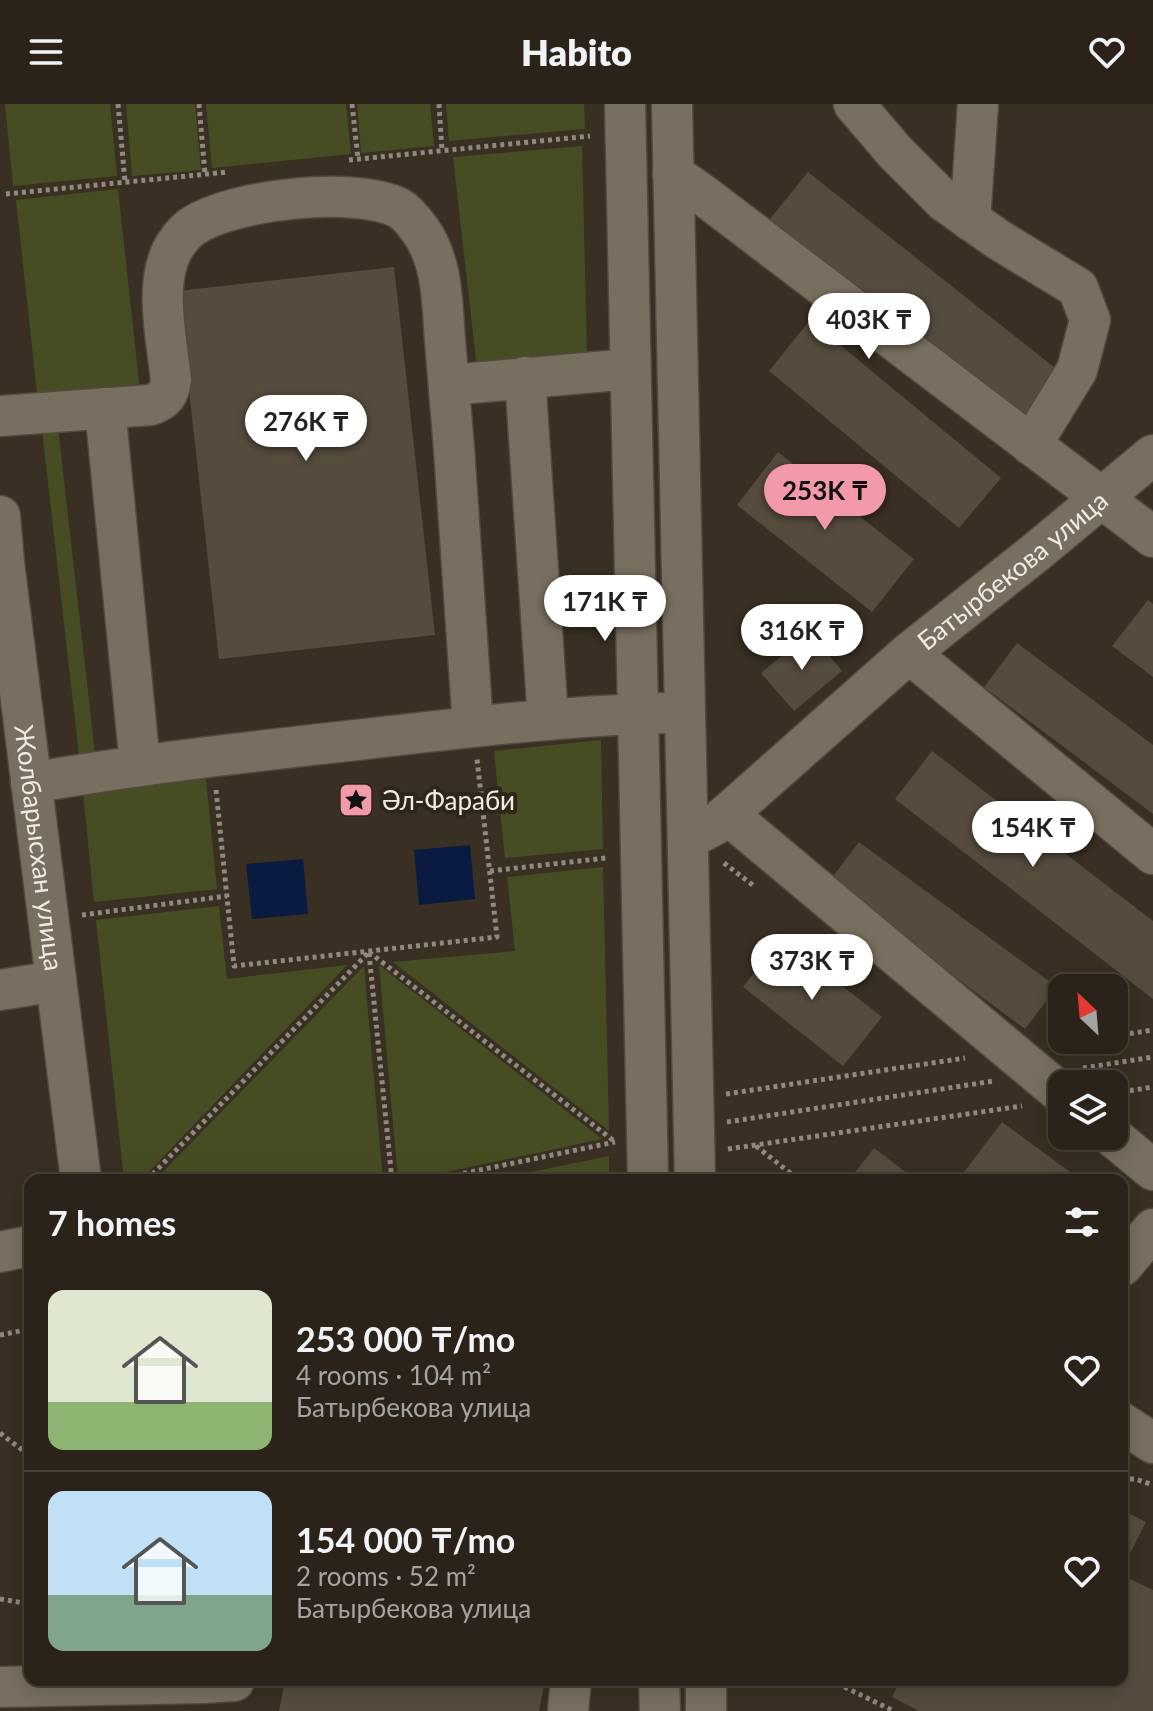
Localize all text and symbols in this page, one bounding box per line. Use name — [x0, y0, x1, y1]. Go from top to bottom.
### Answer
icon: menu — [24, 30, 68, 74]
text: Habito — [521, 30, 632, 74]
icon: heart — [1085, 30, 1129, 74]
pin: 403K ₸ — [804, 293, 934, 361]
text: 403K ₸ — [826, 303, 912, 335]
pin: 276K ₸ — [241, 395, 371, 463]
text: 276K ₸ — [263, 405, 349, 437]
pin: 253K ₸ — [760, 464, 890, 532]
text: 253K ₸ — [782, 474, 868, 506]
street label: Батырбекова улица — [911, 484, 1114, 656]
pin: 171K ₸ — [540, 575, 670, 643]
text: 171K ₸ — [562, 585, 648, 617]
pin: 316K ₸ — [737, 604, 867, 672]
text: 316K ₸ — [759, 614, 845, 646]
street label: Жолбарысхан улица — [8, 723, 71, 973]
place icon: Әл-Фараби — [337, 781, 375, 819]
place label: Әл-Фараби — [382, 784, 515, 816]
pin: 154K ₸ — [968, 801, 1098, 869]
text: 154K ₸ — [990, 811, 1076, 843]
pin: 373K ₸ — [747, 934, 877, 1002]
text: 373K ₸ — [769, 944, 855, 976]
north arrow — [1048, 974, 1128, 1054]
map controls — [1048, 974, 1128, 1150]
button: layers — [1048, 1070, 1128, 1150]
icon: filters — [1060, 1200, 1104, 1244]
text: 7 homes — [48, 1202, 176, 1243]
text: 253 000 ₸/mo — [296, 1318, 515, 1359]
icon: home — [112, 1322, 208, 1418]
icon: heart — [1060, 1348, 1104, 1392]
text: 4 rooms · 104 m² — [296, 1359, 491, 1391]
text: Батырбекова улица — [296, 1391, 531, 1423]
text: 154 000 ₸/mo — [296, 1519, 515, 1560]
icon: home — [112, 1523, 208, 1619]
icon: heart — [1060, 1549, 1104, 1593]
text: 2 rooms · 52 m² — [296, 1560, 476, 1592]
text: Батырбекова улица — [296, 1592, 531, 1624]

